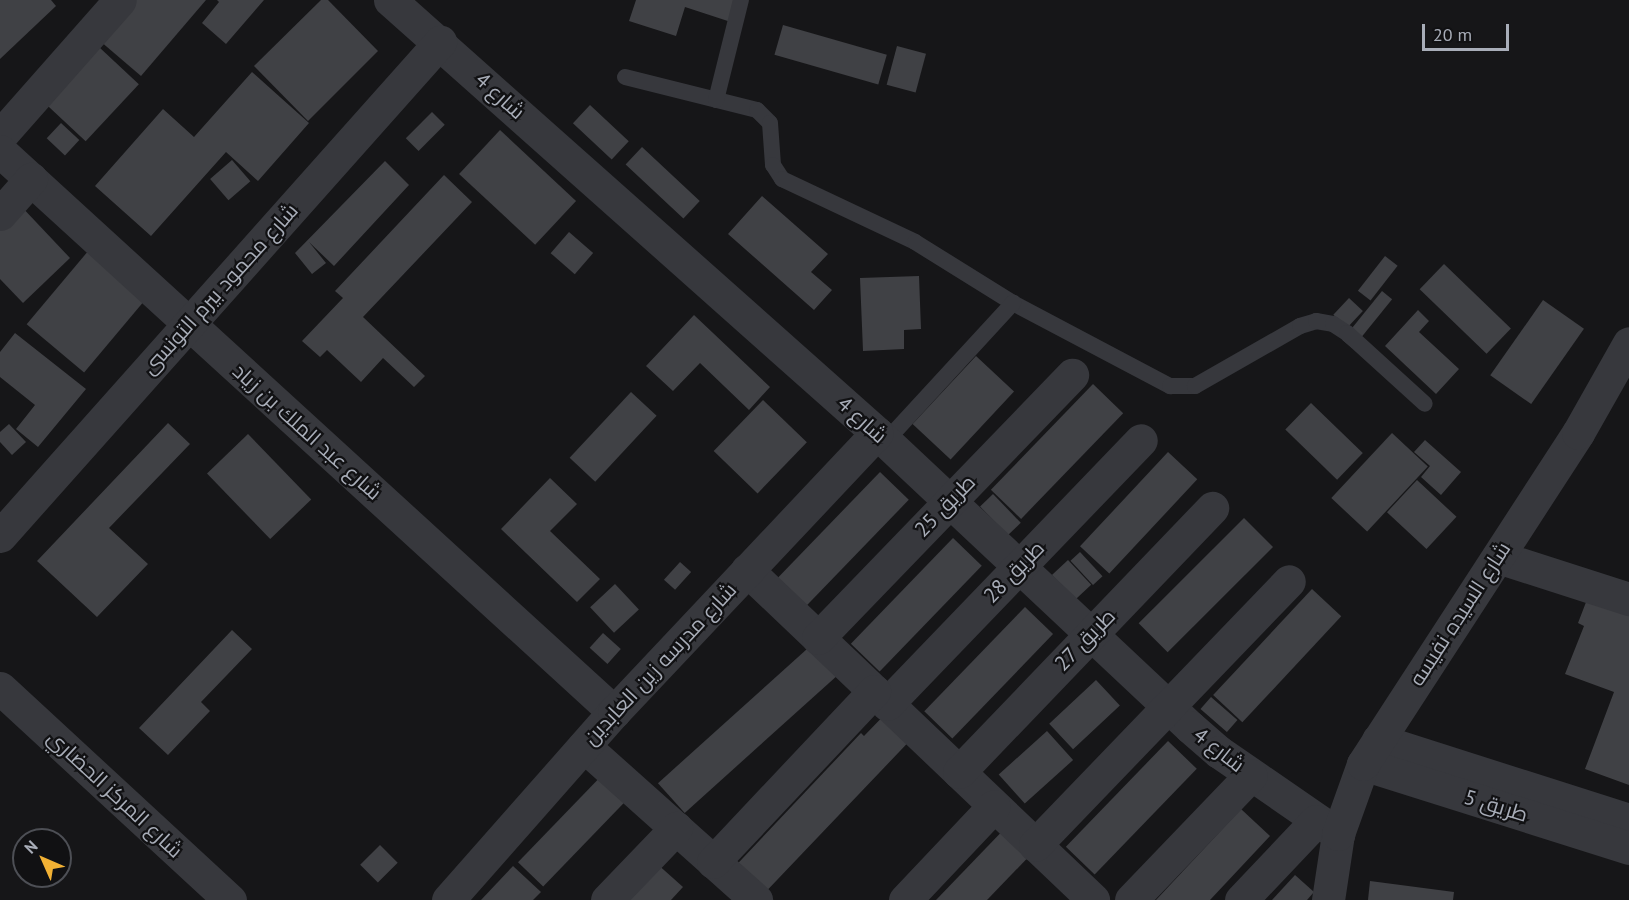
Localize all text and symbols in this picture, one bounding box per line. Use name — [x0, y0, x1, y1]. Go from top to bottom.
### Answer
scale bar — [1425, 12, 1512, 50]
text: 20 m — [1433, 23, 1472, 46]
street label: شارع 4 — [470, 67, 530, 125]
street label: شارع محمود بيرم التونسى — [137, 198, 303, 380]
street label: شارع عبد الملك بن زياد — [227, 359, 387, 505]
street label: شارع 4 — [832, 391, 892, 449]
street label: طريق 25 — [909, 470, 981, 542]
street label: طريق 28 — [978, 536, 1050, 608]
street label: شارع السيده نفيسه — [1404, 537, 1516, 691]
street label: شارع مدرسه زين العابدين — [578, 578, 742, 750]
street label: طريق 27 — [1049, 604, 1121, 676]
street label: شارع 4 — [1188, 722, 1250, 778]
street label: شارع المركز الحضاري — [42, 725, 188, 863]
street label: طريق 5 — [1461, 784, 1531, 828]
north arrow — [12, 828, 72, 888]
text: N — [20, 836, 41, 857]

